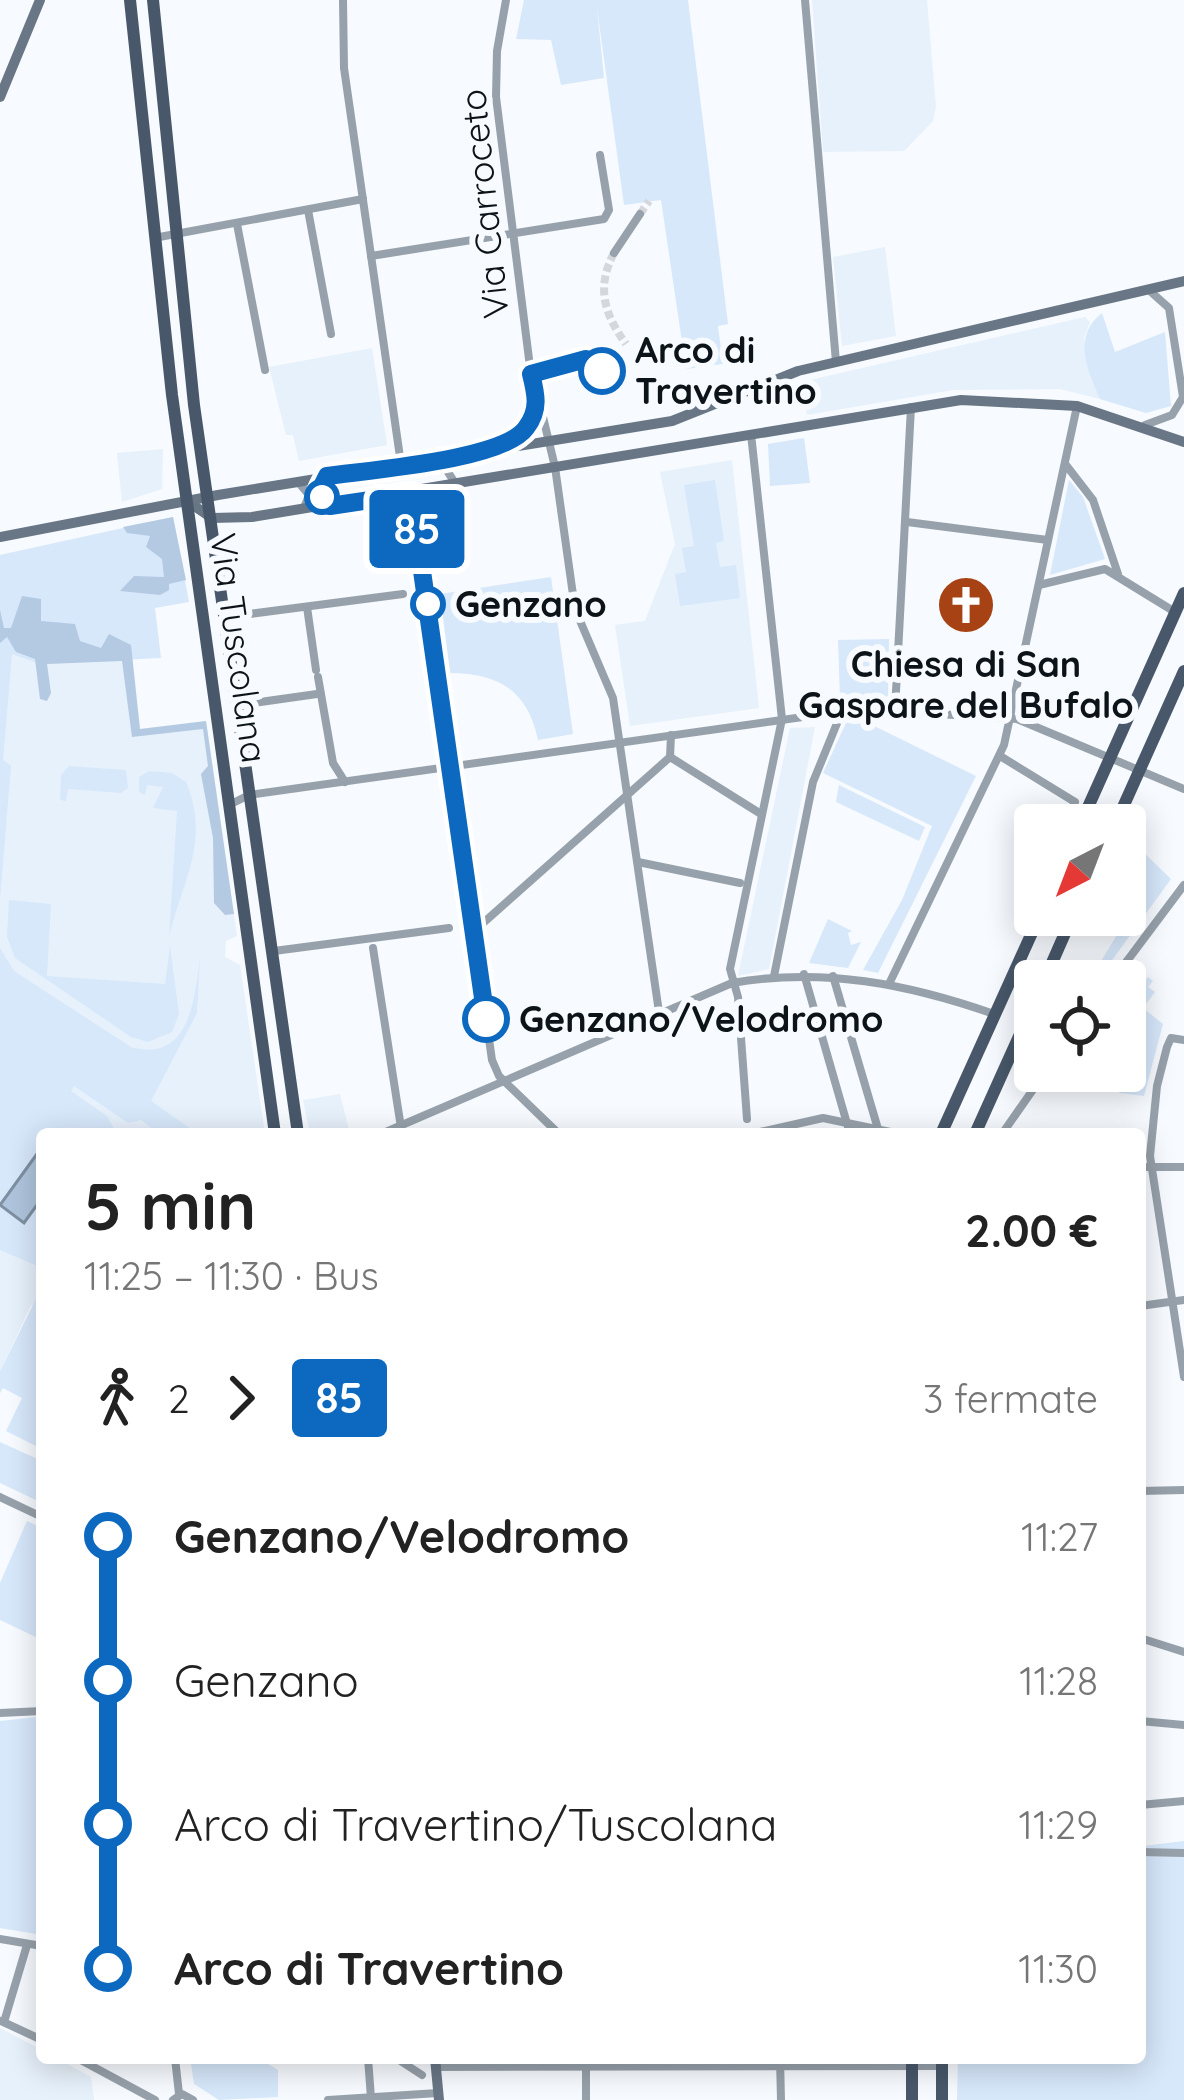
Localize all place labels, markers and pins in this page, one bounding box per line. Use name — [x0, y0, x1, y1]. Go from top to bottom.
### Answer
place label: Arco di Travertino — [635, 327, 817, 413]
marker: Arco di Travertino — [580, 349, 624, 393]
unlabelled marker — [306, 481, 338, 513]
church icon: Chiesa di San Gaspare del Bufalo — [935, 574, 997, 636]
place label: Genzano — [455, 581, 607, 626]
marker: Genzano — [412, 588, 444, 620]
place label: Chiesa di San Gaspare del Bufalo — [798, 641, 1134, 727]
place label: Genzano/Velodromo — [519, 996, 883, 1041]
marker: Genzano/Velodromo — [464, 997, 508, 1041]

